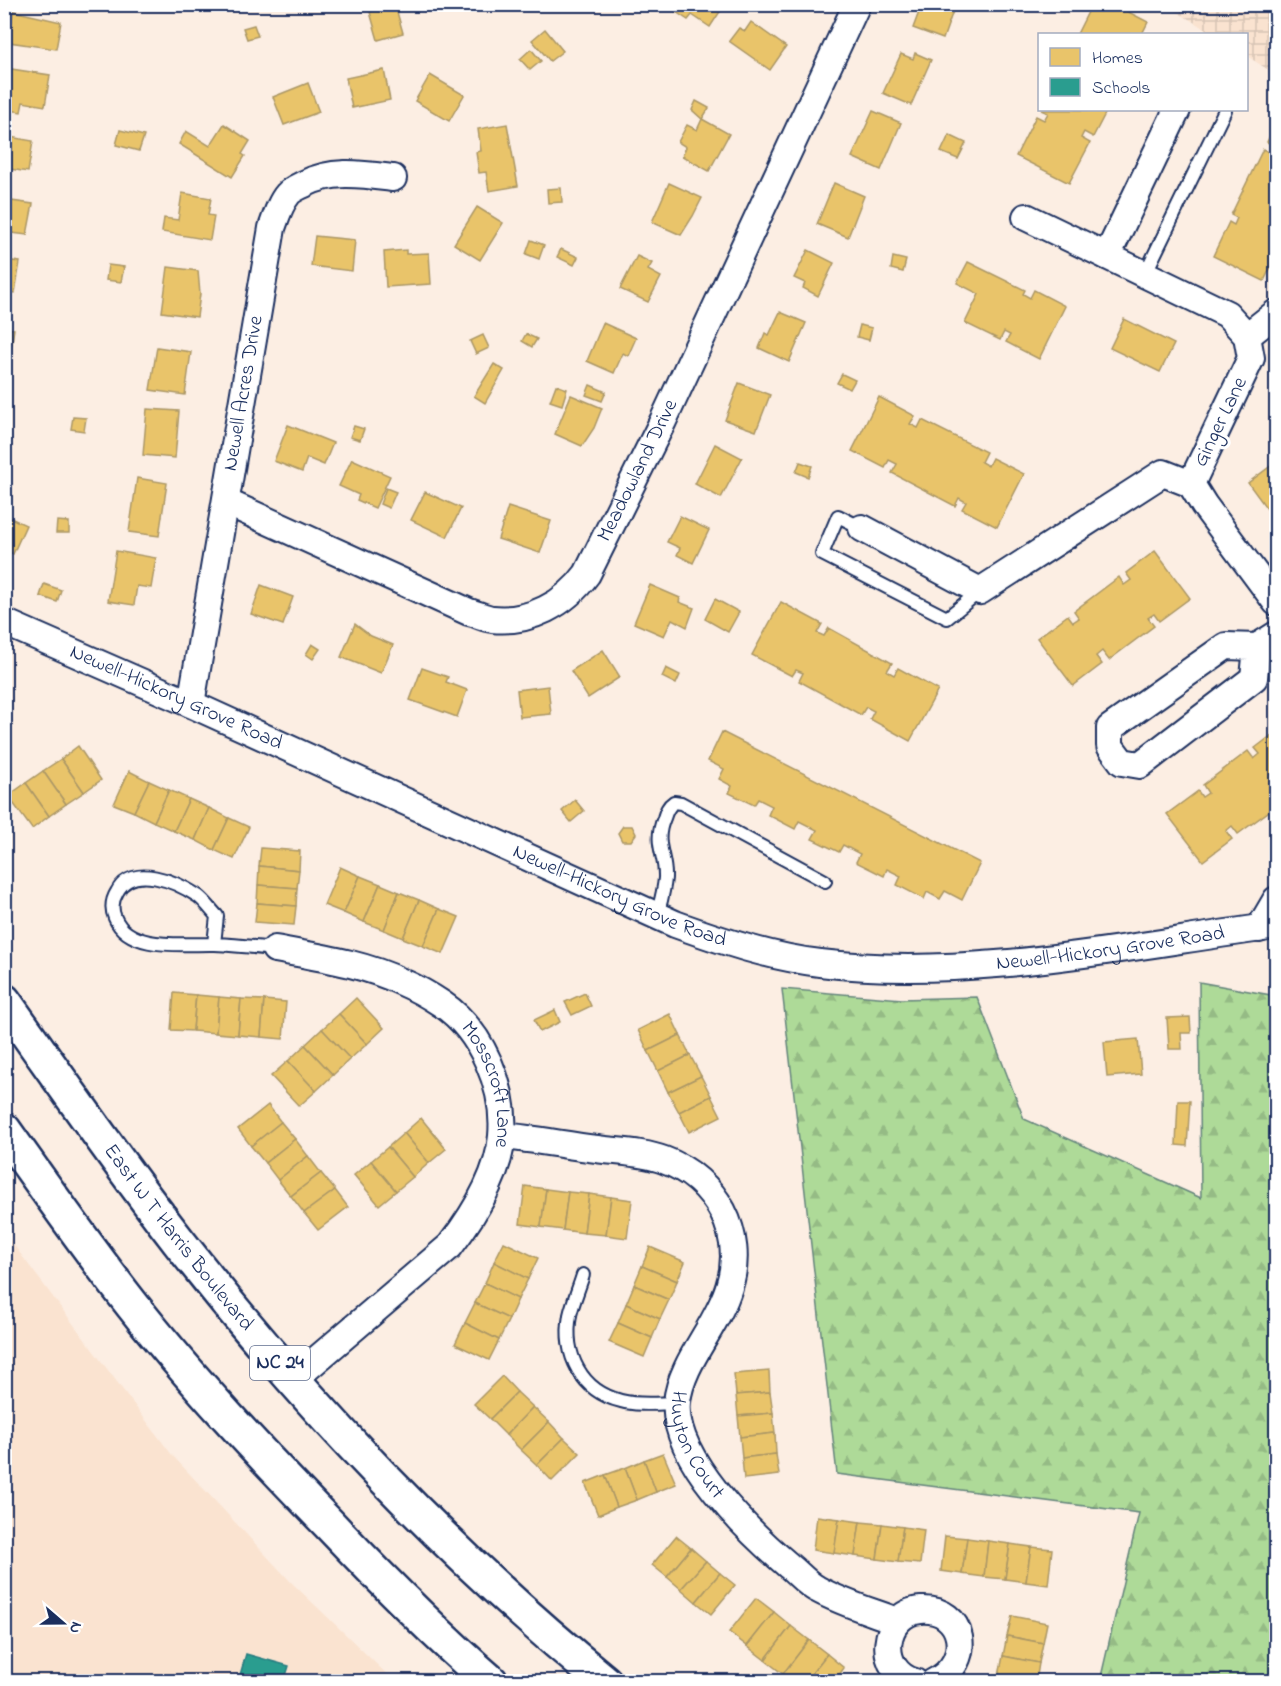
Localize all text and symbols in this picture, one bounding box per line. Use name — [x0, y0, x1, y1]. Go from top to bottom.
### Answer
legend — [1038, 33, 1248, 111]
text: Homes — [1092, 46, 1143, 72]
text: Schools — [1092, 76, 1150, 102]
street label: Newell Acres Drive — [216, 313, 272, 473]
street label: Ginger Lane — [1186, 371, 1258, 473]
street label: Meadowland Drive — [590, 394, 686, 547]
street label: Newell-Hickory Grove Road — [65, 638, 288, 759]
street label: Newell-Hickory Grove Road — [508, 837, 730, 956]
street label: Newell-Hickory Grove Road — [995, 918, 1227, 979]
street label: Mosscroft Lane — [453, 1015, 518, 1150]
street label: East W T Harris Boulevard — [96, 1138, 260, 1338]
road number: NC 24 — [250, 1346, 310, 1380]
street label: Huyton Court — [660, 1388, 731, 1506]
north arrow — [33, 1593, 93, 1653]
text: N — [62, 1618, 88, 1637]

